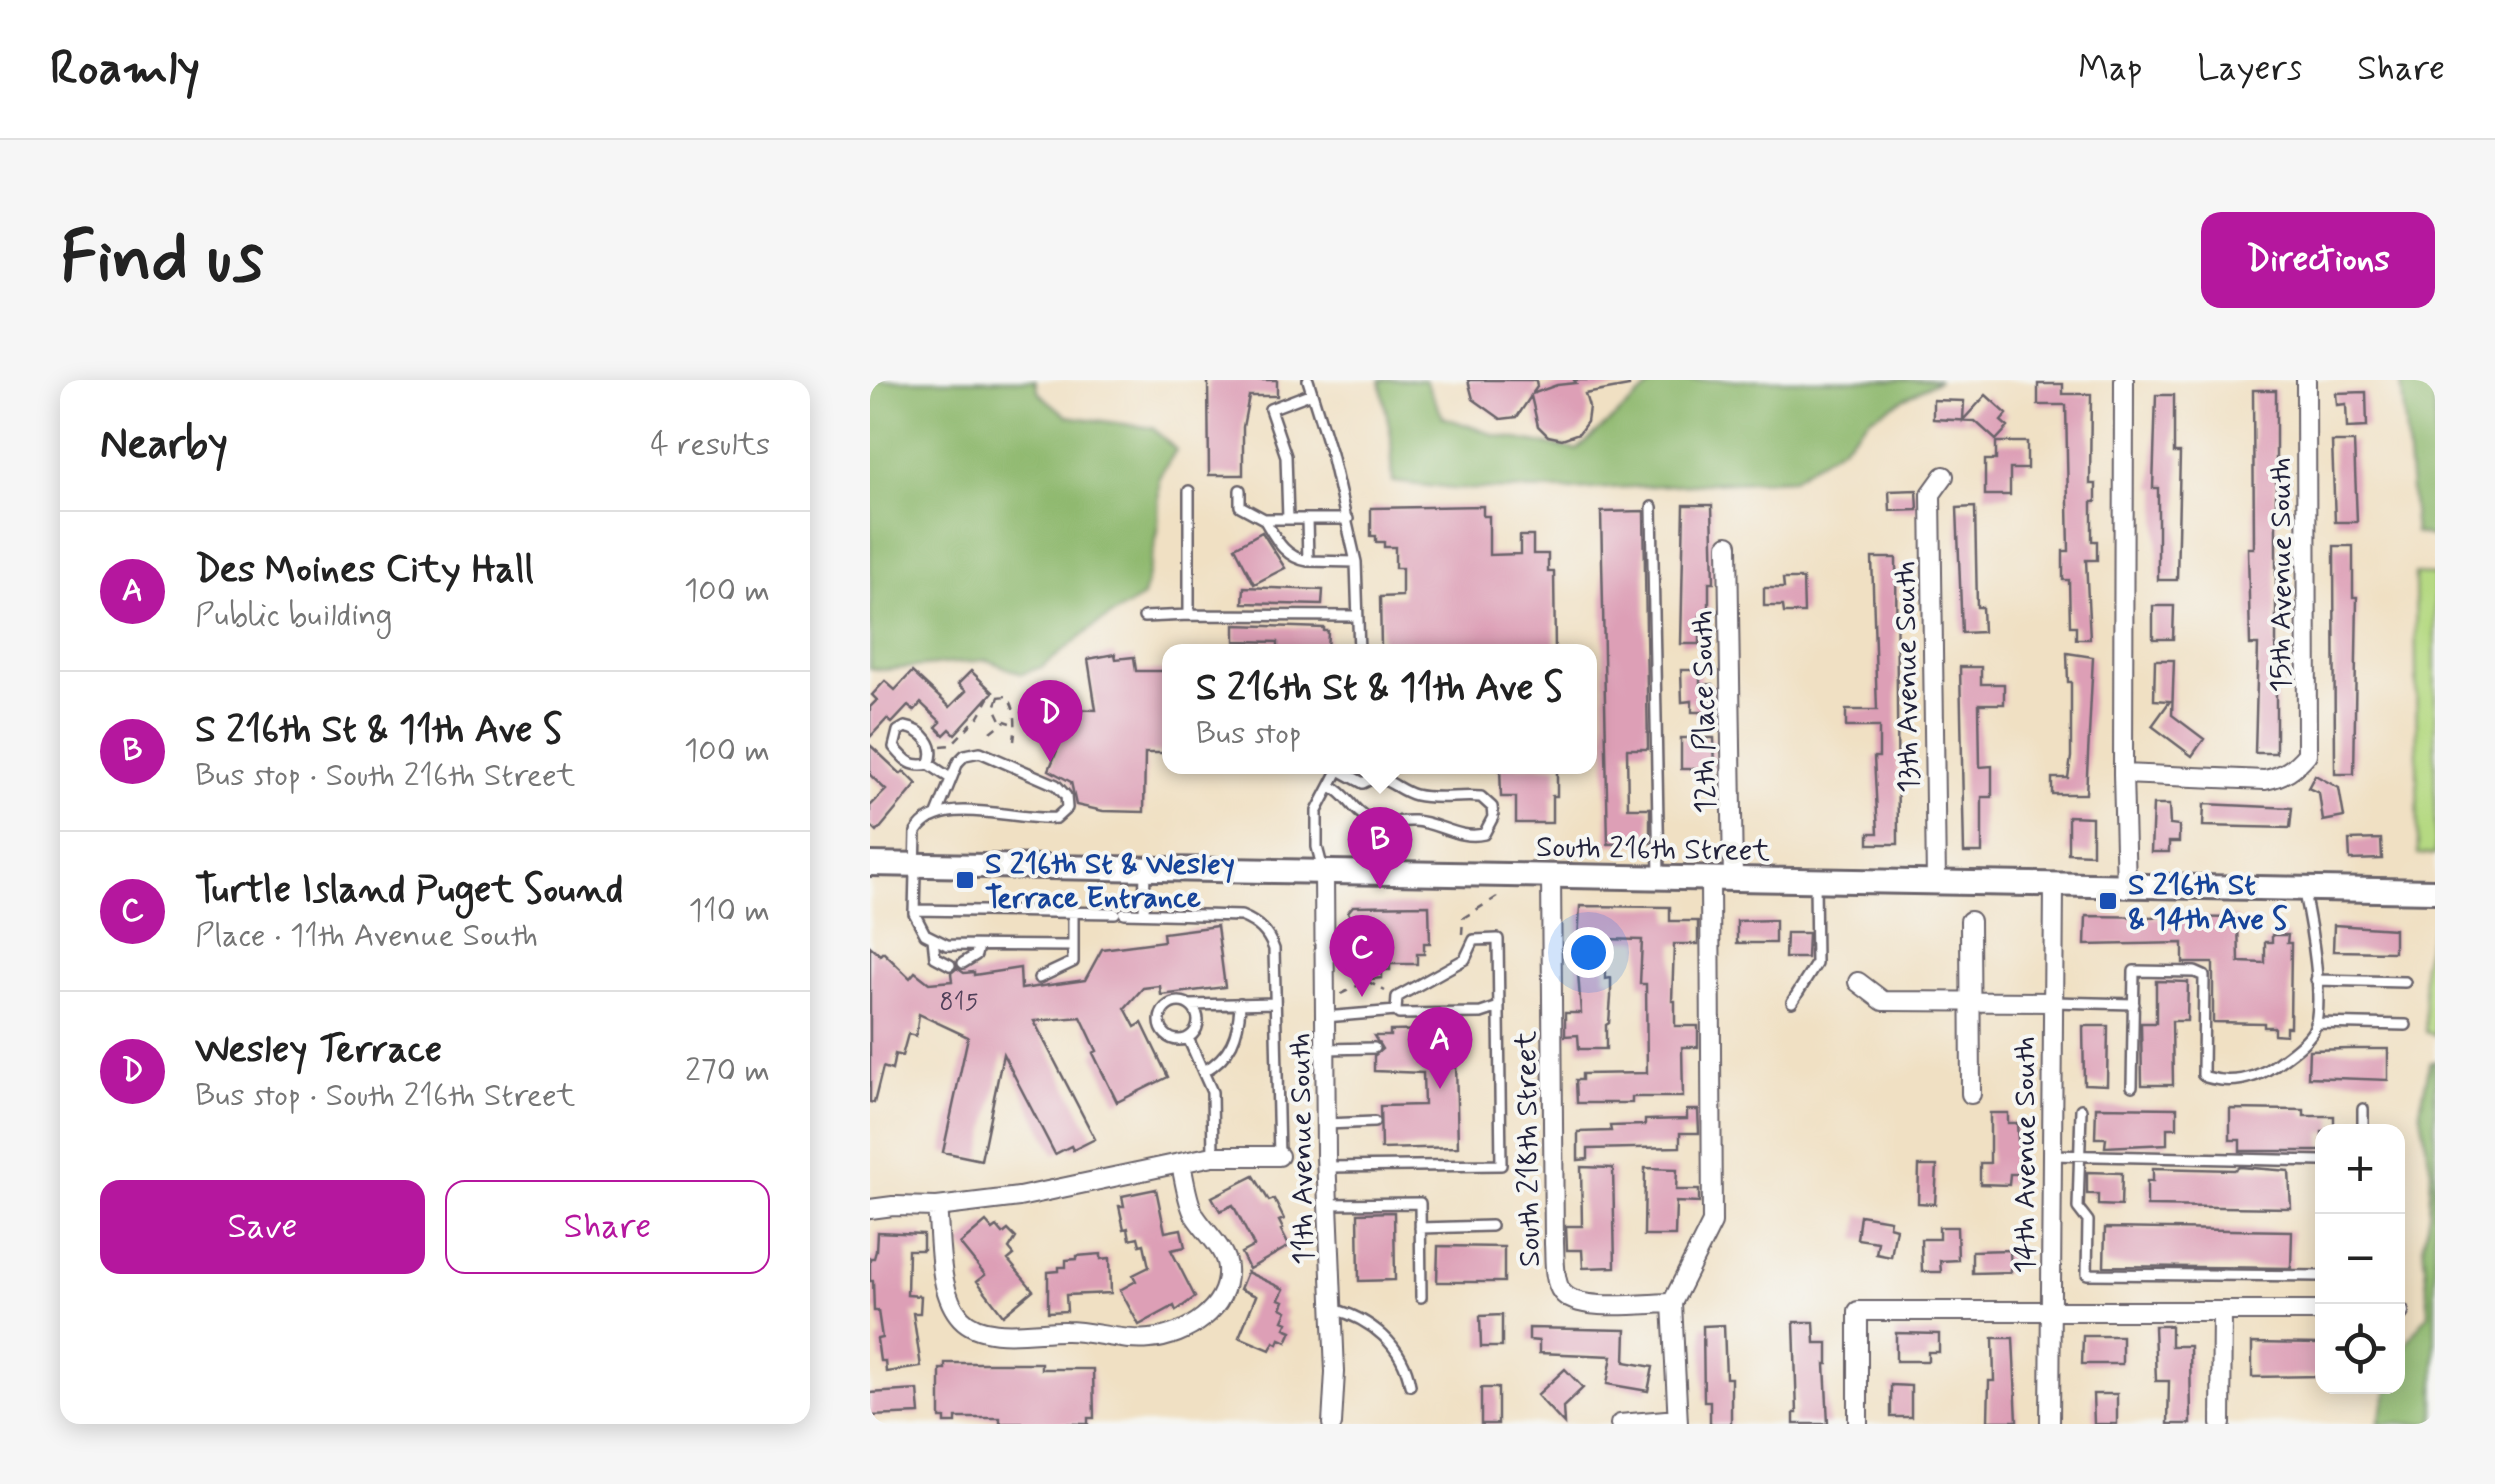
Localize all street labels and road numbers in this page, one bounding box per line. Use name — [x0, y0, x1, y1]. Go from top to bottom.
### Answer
street label: 15th Avenue South — [2262, 457, 2301, 693]
street label: 13th Avenue South — [1886, 561, 1929, 793]
street label: 12th Place South — [1683, 610, 1726, 814]
street label: South 216th Street — [1536, 828, 1771, 871]
street label: South 218th Street — [1507, 1030, 1550, 1267]
street label: 11th Avenue South — [1281, 1032, 1324, 1266]
street label: 14th Avenue South — [2006, 1036, 2045, 1274]

